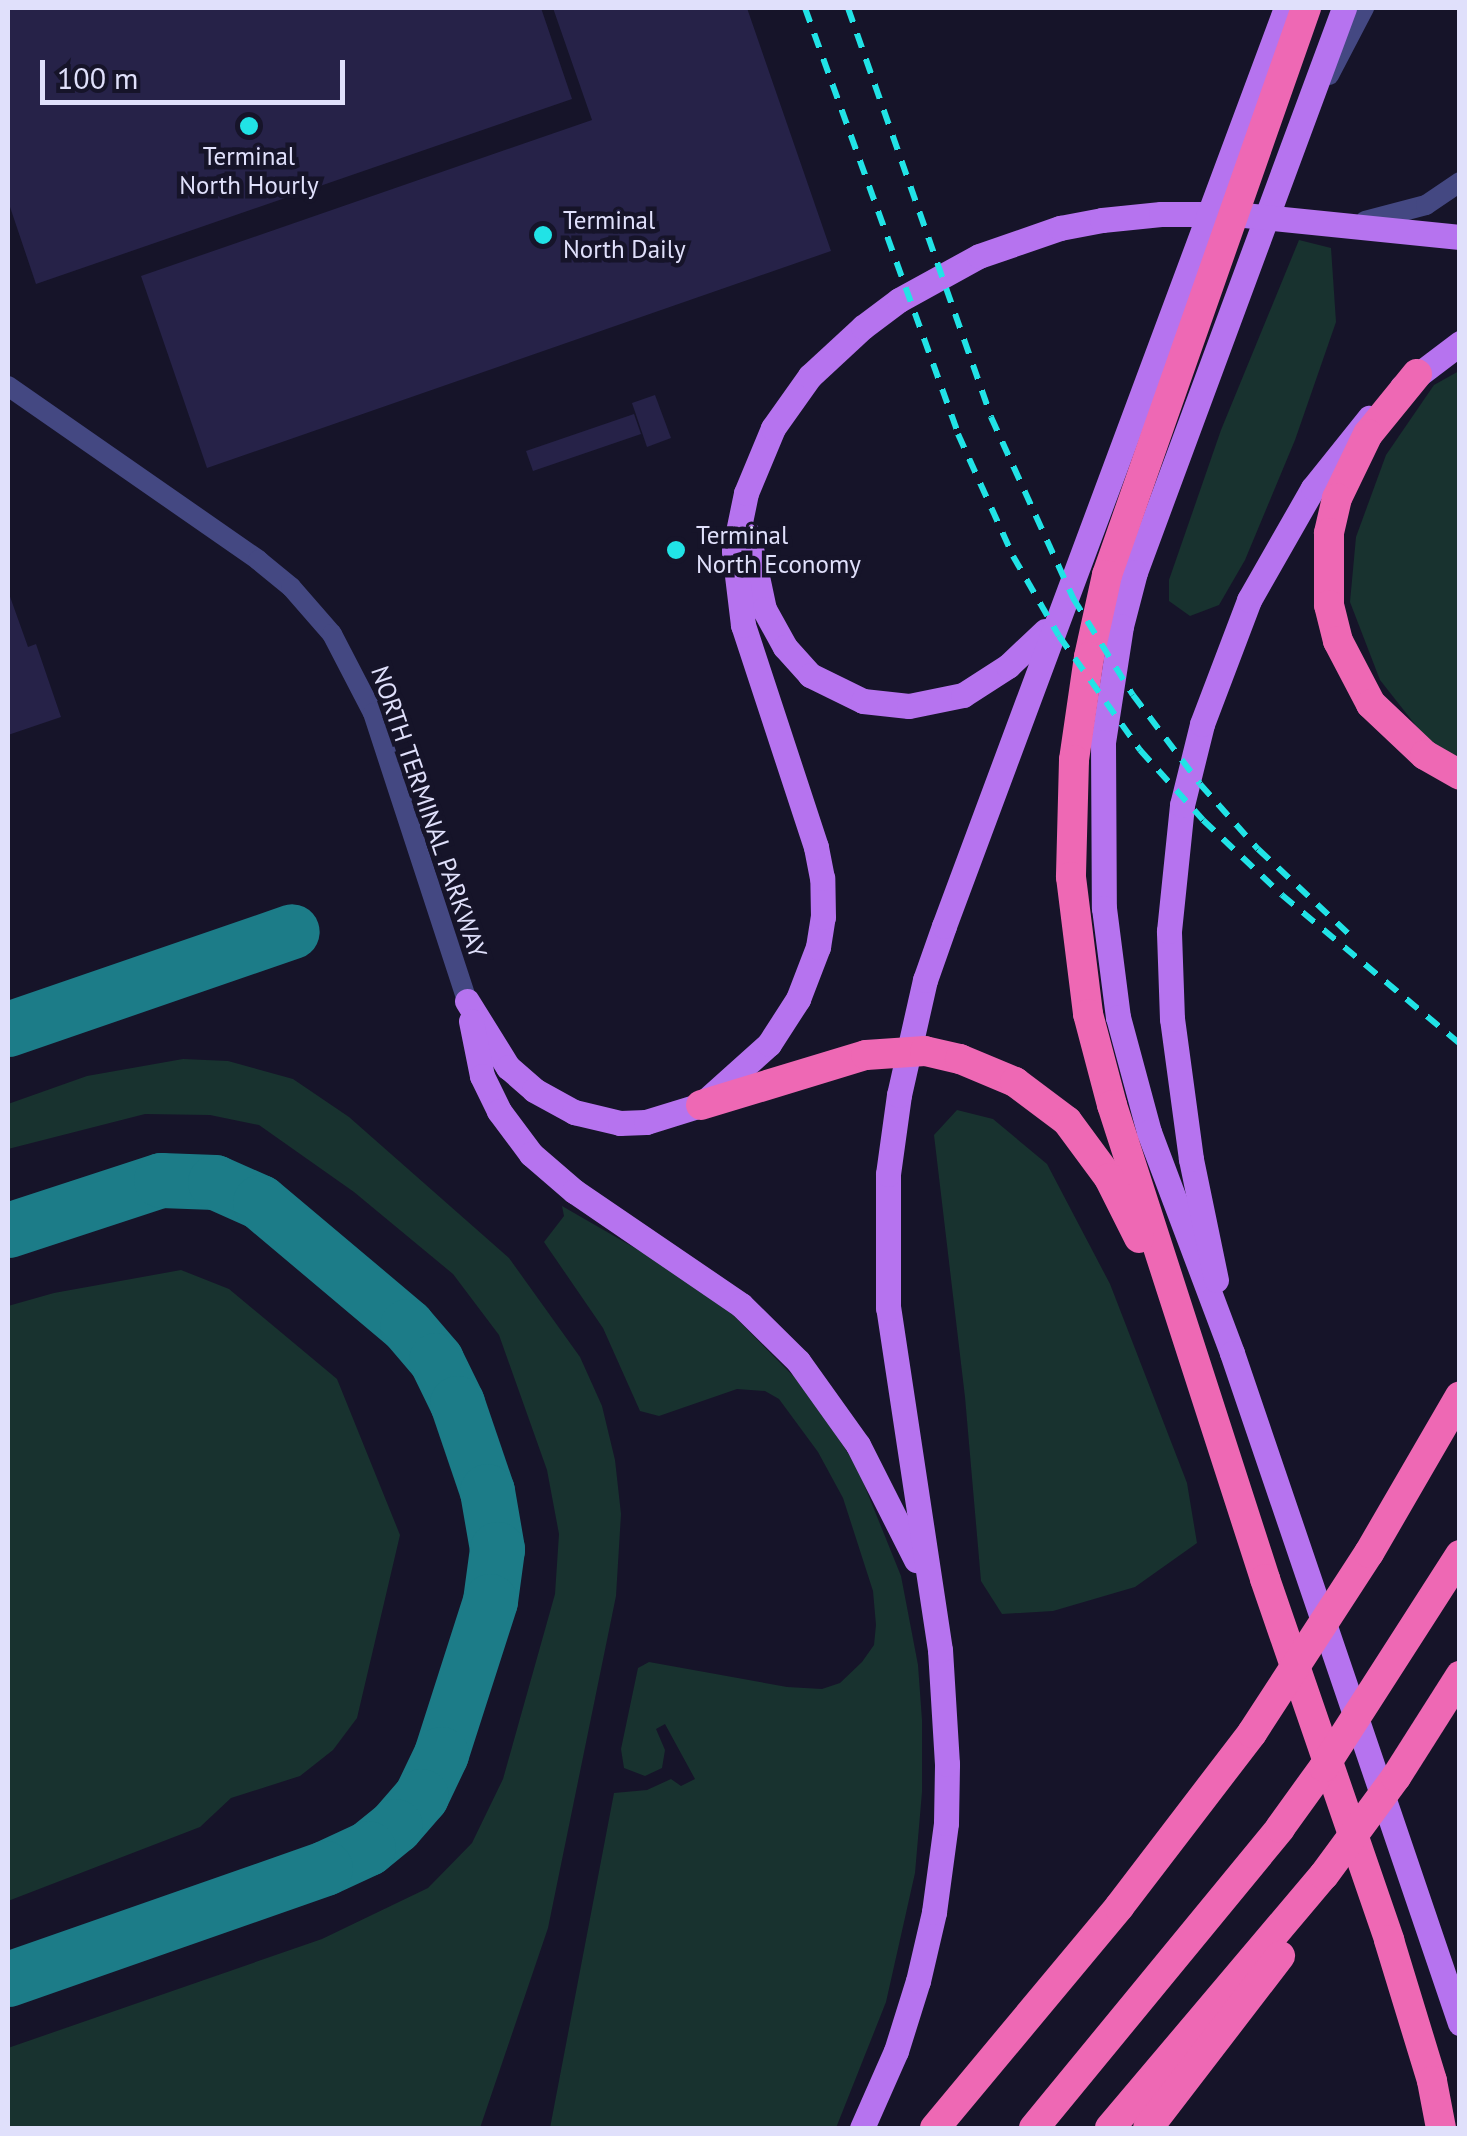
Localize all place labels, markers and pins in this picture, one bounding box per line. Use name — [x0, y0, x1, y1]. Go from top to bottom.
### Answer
marker: Terminal North Hourly — [238, 115, 260, 137]
place label: Terminal North Hourly — [179, 142, 319, 201]
place label: Terminal North Daily — [563, 206, 686, 265]
marker: Terminal North Daily — [532, 224, 554, 246]
place label: Terminal North Economy — [696, 521, 861, 580]
marker: Terminal North Economy — [665, 539, 687, 561]

